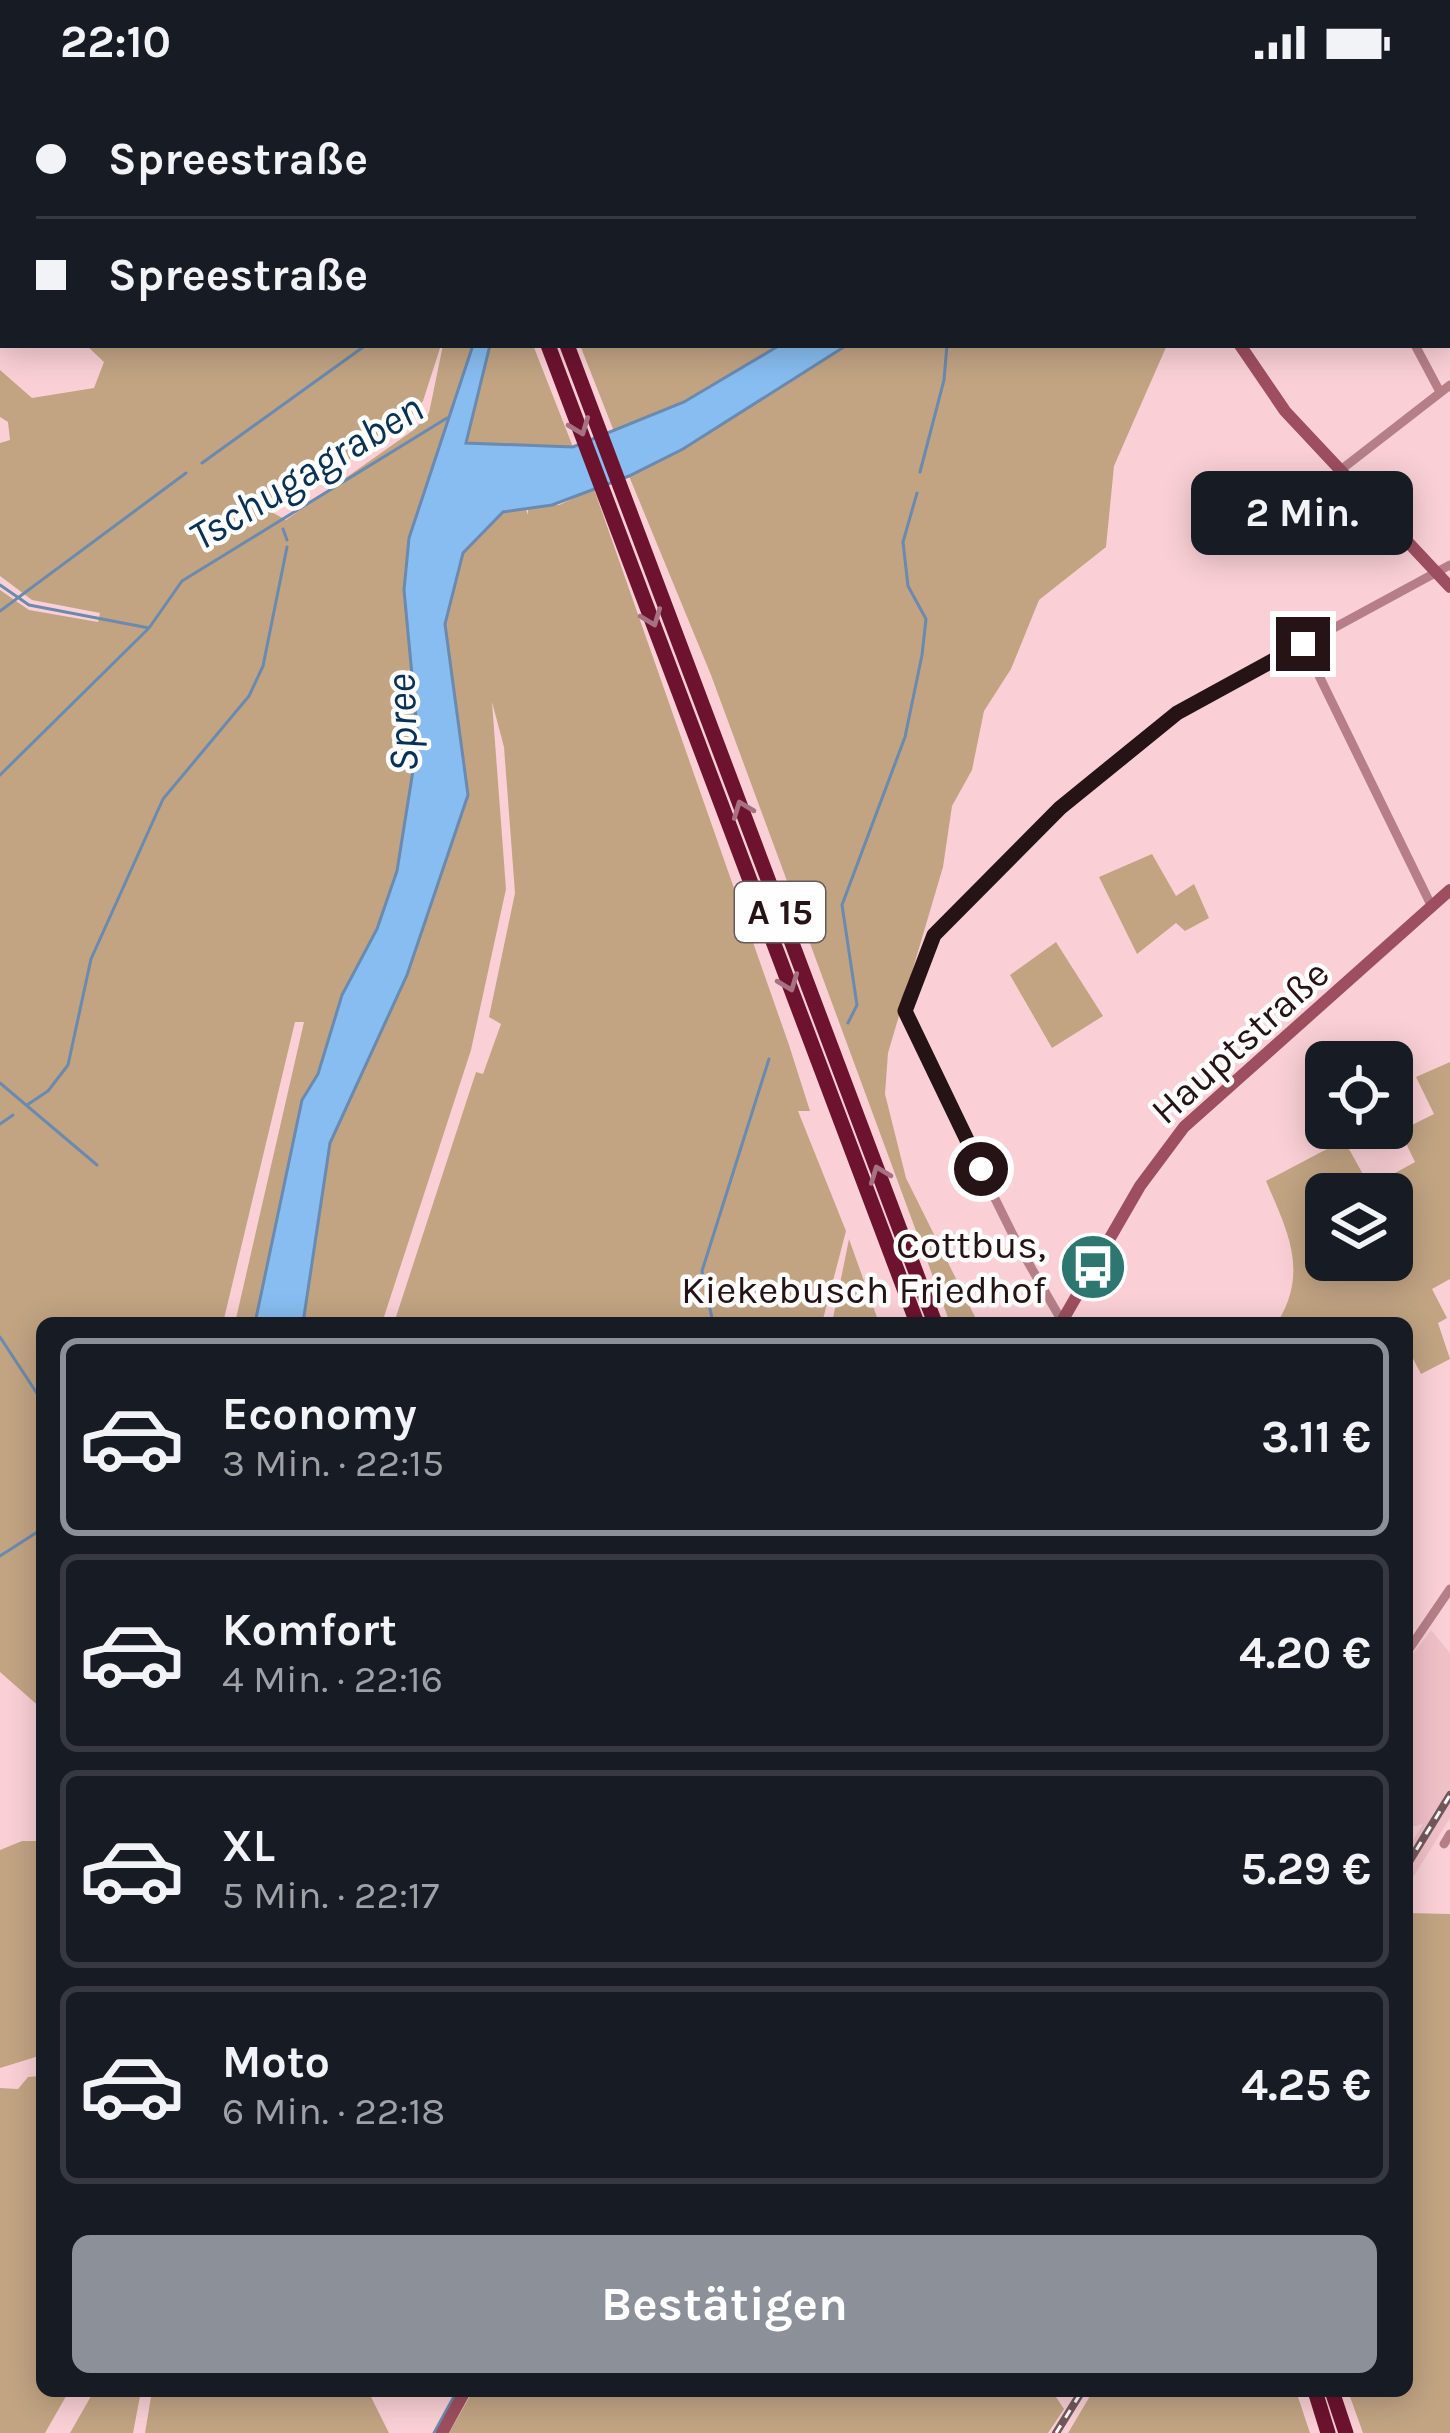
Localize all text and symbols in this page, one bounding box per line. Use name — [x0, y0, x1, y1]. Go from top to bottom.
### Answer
text: 22:10 — [60, 16, 171, 68]
text: Spreestraße — [108, 133, 368, 185]
text: Spreestraße — [108, 249, 368, 301]
water label: Tschugagraben — [180, 383, 432, 561]
one-way arrow — [565, 415, 590, 436]
callout: 2 Min. — [1192, 470, 1414, 554]
text: 2 Min. — [1245, 490, 1359, 536]
one-way arrow — [638, 606, 662, 627]
route end — [1276, 617, 1330, 671]
water label: Spree — [375, 673, 429, 773]
one-way arrow — [731, 800, 756, 821]
road number: A 15 — [735, 882, 825, 942]
street label: Hauptstraße — [1142, 950, 1338, 1134]
one-way arrow — [775, 971, 799, 992]
map controls — [1305, 1041, 1413, 1281]
button: locate — [1305, 1041, 1413, 1149]
route start — [954, 1142, 1008, 1196]
one-way arrow — [868, 1165, 893, 1186]
button: layers — [1305, 1173, 1413, 1281]
place label: Cottbus, Kiekebusch Friedhof — [681, 1222, 1047, 1313]
bus stop icon: Cottbus, Kiekebusch Friedhof — [1058, 1232, 1128, 1302]
icon: car — [78, 1383, 186, 1491]
text: Economy — [222, 1388, 417, 1440]
text: 3.11 € — [1261, 1411, 1371, 1463]
text: 3 Min. · 22:15 — [222, 1440, 444, 1486]
icon: car — [78, 1599, 186, 1707]
text: Komfort — [222, 1604, 397, 1656]
text: 4.20 € — [1239, 1627, 1371, 1679]
text: 4 Min. · 22:16 — [222, 1656, 443, 1702]
icon: car — [78, 1815, 186, 1923]
text: XL — [222, 1820, 275, 1872]
text: 5.29 € — [1241, 1843, 1371, 1895]
text: 5 Min. · 22:17 — [222, 1872, 439, 1918]
icon: car — [78, 2031, 186, 2139]
text: Moto — [222, 2036, 330, 2088]
text: 4.25 € — [1241, 2059, 1371, 2111]
text: 6 Min. · 22:18 — [222, 2088, 445, 2134]
button: Bestätigen — [72, 2235, 1377, 2373]

